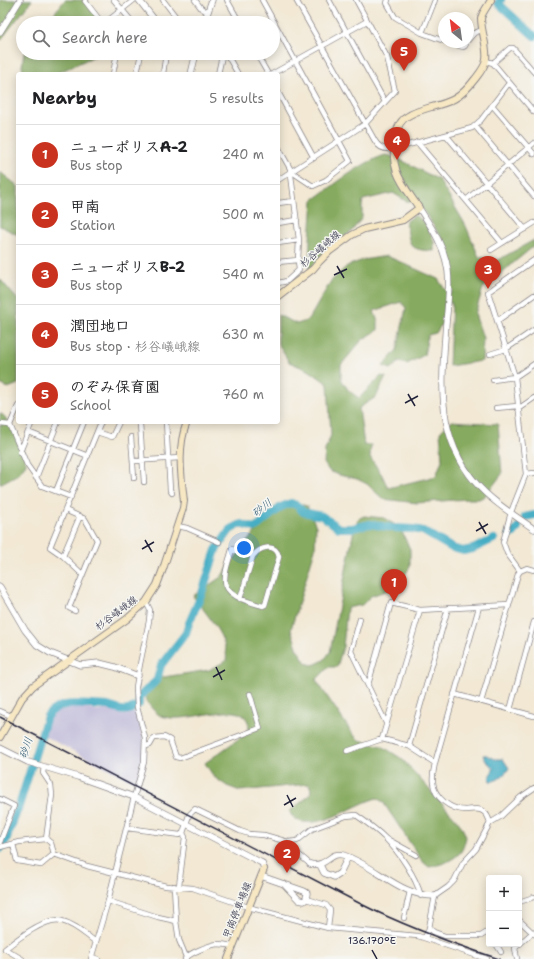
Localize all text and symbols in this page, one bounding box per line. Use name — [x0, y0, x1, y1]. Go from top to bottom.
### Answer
north arrow — [438, 12, 474, 48]
search box — [16, 16, 280, 60]
icon: search — [30, 27, 52, 49]
text: Search here — [62, 28, 148, 48]
pin: 5 — [391, 38, 417, 71]
text: Nearby — [32, 87, 97, 109]
text: 5 results — [209, 90, 264, 107]
pin: 4 — [384, 127, 410, 160]
text: ニューポリスA-2 — [70, 137, 188, 157]
text: 1 — [42, 146, 48, 163]
text: 240 m — [222, 146, 264, 163]
text: Bus stop — [70, 157, 122, 174]
text: 甲南 — [70, 197, 100, 217]
text: 2 — [40, 206, 50, 223]
text: 500 m — [222, 206, 264, 223]
text: Station — [70, 217, 115, 234]
street label: 杉谷嶬峨線 — [297, 228, 343, 270]
pin: 3 — [475, 256, 501, 289]
text: ニューポリスB-2 — [70, 257, 185, 277]
text: 3 — [40, 266, 50, 283]
text: 540 m — [223, 266, 264, 283]
text: Bus stop — [70, 277, 122, 294]
text: 潤団地口 — [70, 316, 130, 336]
text: 4 — [40, 326, 50, 343]
text: 630 m — [222, 326, 264, 343]
text: Bus stop · 杉谷嶬峨線 — [70, 338, 200, 355]
text: のぞみ保育園 — [70, 377, 160, 397]
text: 5 — [41, 386, 49, 403]
text: 760 m — [222, 386, 264, 403]
text: School — [70, 397, 111, 414]
water label: 砂川 — [249, 495, 275, 521]
your location — [234, 538, 254, 558]
pin: 1 — [381, 569, 407, 602]
street label: 杉谷嶬峨線 — [92, 593, 140, 633]
water label: 砂川 — [15, 735, 37, 761]
pin: 2 — [274, 840, 300, 873]
map controls — [486, 875, 522, 947]
button: + — [486, 875, 522, 911]
street label: 甲南停車場線 — [220, 880, 254, 940]
button: − — [486, 911, 522, 947]
text: 136.170°E — [348, 934, 396, 947]

